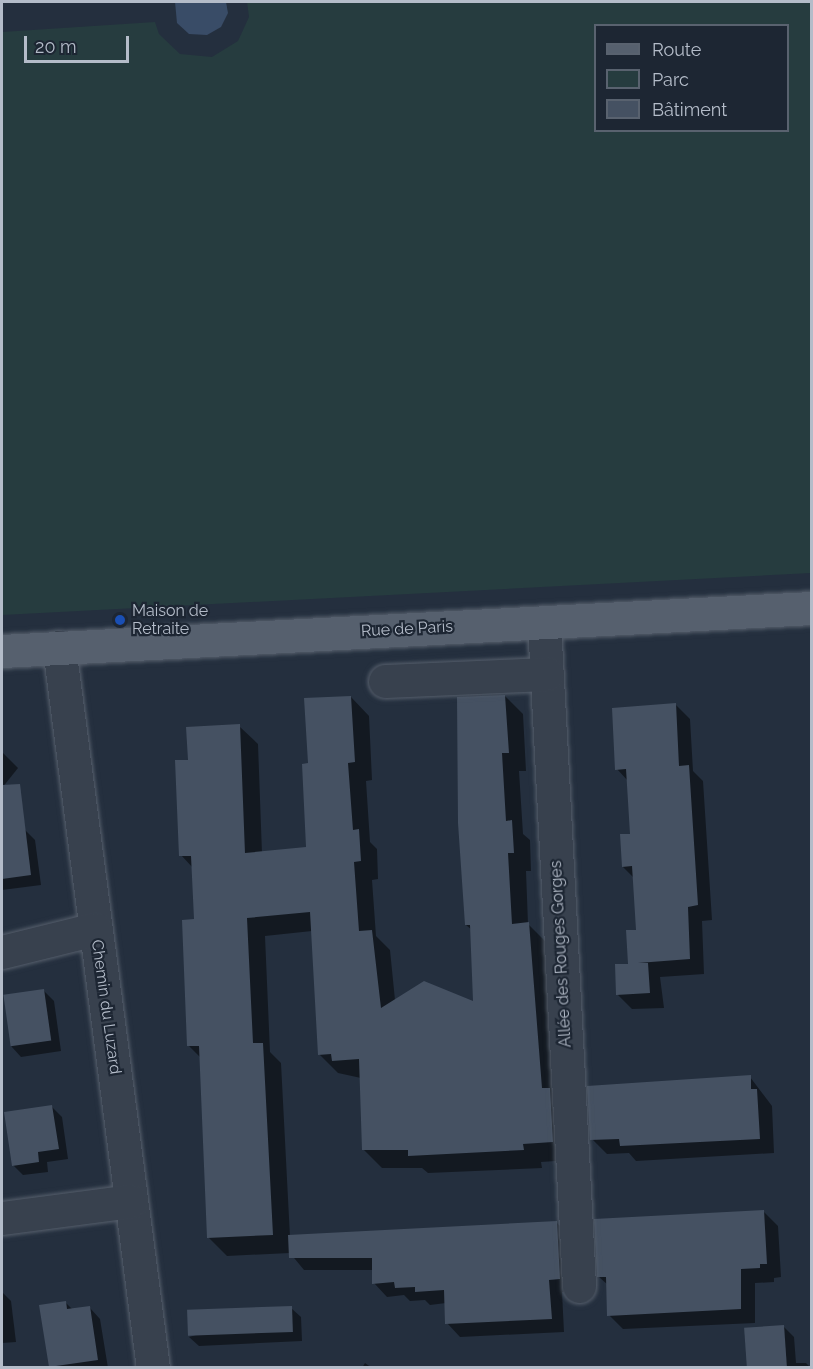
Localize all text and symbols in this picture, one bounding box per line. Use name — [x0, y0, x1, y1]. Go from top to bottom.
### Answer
scale bar — [27, 24, 132, 62]
legend — [594, 24, 789, 132]
text: 20 m — [35, 36, 77, 57]
text: Route — [652, 39, 701, 60]
text: Parc — [652, 69, 689, 90]
text: Bâtiment — [652, 99, 727, 120]
place label: Maison de Retraite — [132, 601, 208, 639]
marker: Maison de Retraite — [113, 613, 127, 627]
street label: Rue de Paris — [360, 617, 454, 641]
street label: Allée des Rouges Gorges — [547, 860, 575, 1048]
street label: Chemin du Luzard — [87, 939, 125, 1075]

